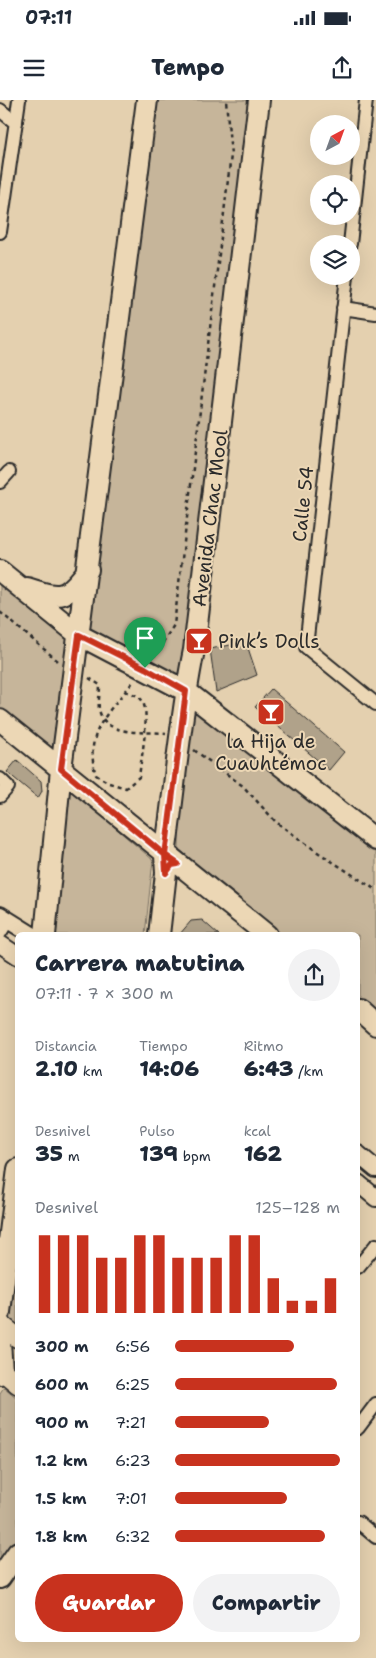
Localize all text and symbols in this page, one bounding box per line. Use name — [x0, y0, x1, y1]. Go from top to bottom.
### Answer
text: 07:11 — [25, 5, 72, 30]
text: Tempo — [151, 53, 225, 82]
icon: menu — [20, 54, 48, 82]
icon: share — [328, 54, 356, 82]
north arrow — [310, 115, 360, 165]
map controls — [310, 115, 360, 285]
button: locate — [310, 175, 360, 225]
button: layers — [310, 235, 360, 285]
street label: Avenida Chac Mool — [187, 428, 233, 608]
street label: Calle 54 — [287, 465, 319, 543]
pin — [124, 617, 166, 668]
icon: arrive — [131, 624, 159, 652]
bar icon: Pink’s Dolls — [184, 626, 214, 656]
place label: Pink’s Dolls — [218, 629, 320, 654]
bar icon: la Hija de Cuauhtémoc — [256, 697, 286, 727]
place label: la Hija de Cuauhtémoc — [215, 729, 327, 776]
text: Carrera matutina — [35, 949, 245, 978]
button: share — [288, 949, 340, 1001]
text: 07:11 · 7 × 300 m — [35, 983, 173, 1004]
text: Distancia — [35, 1037, 97, 1055]
text: Tiempo — [139, 1037, 188, 1055]
text: Ritmo — [244, 1037, 283, 1055]
text: 2.10 — [35, 1055, 78, 1083]
text: 14:06 — [139, 1055, 199, 1083]
text: 6:43 — [244, 1055, 294, 1083]
text: km — [78, 1062, 103, 1080]
text: /km — [294, 1062, 323, 1080]
text: Desnivel — [35, 1122, 90, 1140]
text: Pulso — [139, 1122, 175, 1140]
text: kcal — [244, 1122, 271, 1140]
text: 35 — [35, 1140, 63, 1168]
text: 139 — [139, 1140, 178, 1168]
text: 162 — [244, 1140, 282, 1168]
text: m — [63, 1147, 80, 1165]
text: bpm — [178, 1147, 211, 1165]
text: Desnivel — [35, 1197, 98, 1218]
text: 125–128 m — [255, 1197, 340, 1218]
text: 300 m — [35, 1336, 89, 1357]
text: 6:56 — [115, 1336, 150, 1357]
text: 600 m — [35, 1374, 89, 1395]
text: 6:25 — [115, 1374, 150, 1395]
text: 900 m — [35, 1412, 89, 1433]
text: 7:21 — [115, 1412, 146, 1433]
text: 1.2 km — [35, 1450, 88, 1471]
text: 6:23 — [115, 1450, 151, 1471]
text: 1.5 km — [35, 1488, 87, 1509]
text: 7:01 — [115, 1488, 147, 1509]
text: 1.8 km — [35, 1526, 87, 1547]
text: 6:32 — [115, 1526, 151, 1547]
button: Guardar — [35, 1574, 183, 1632]
button: Compartir — [193, 1574, 340, 1632]

